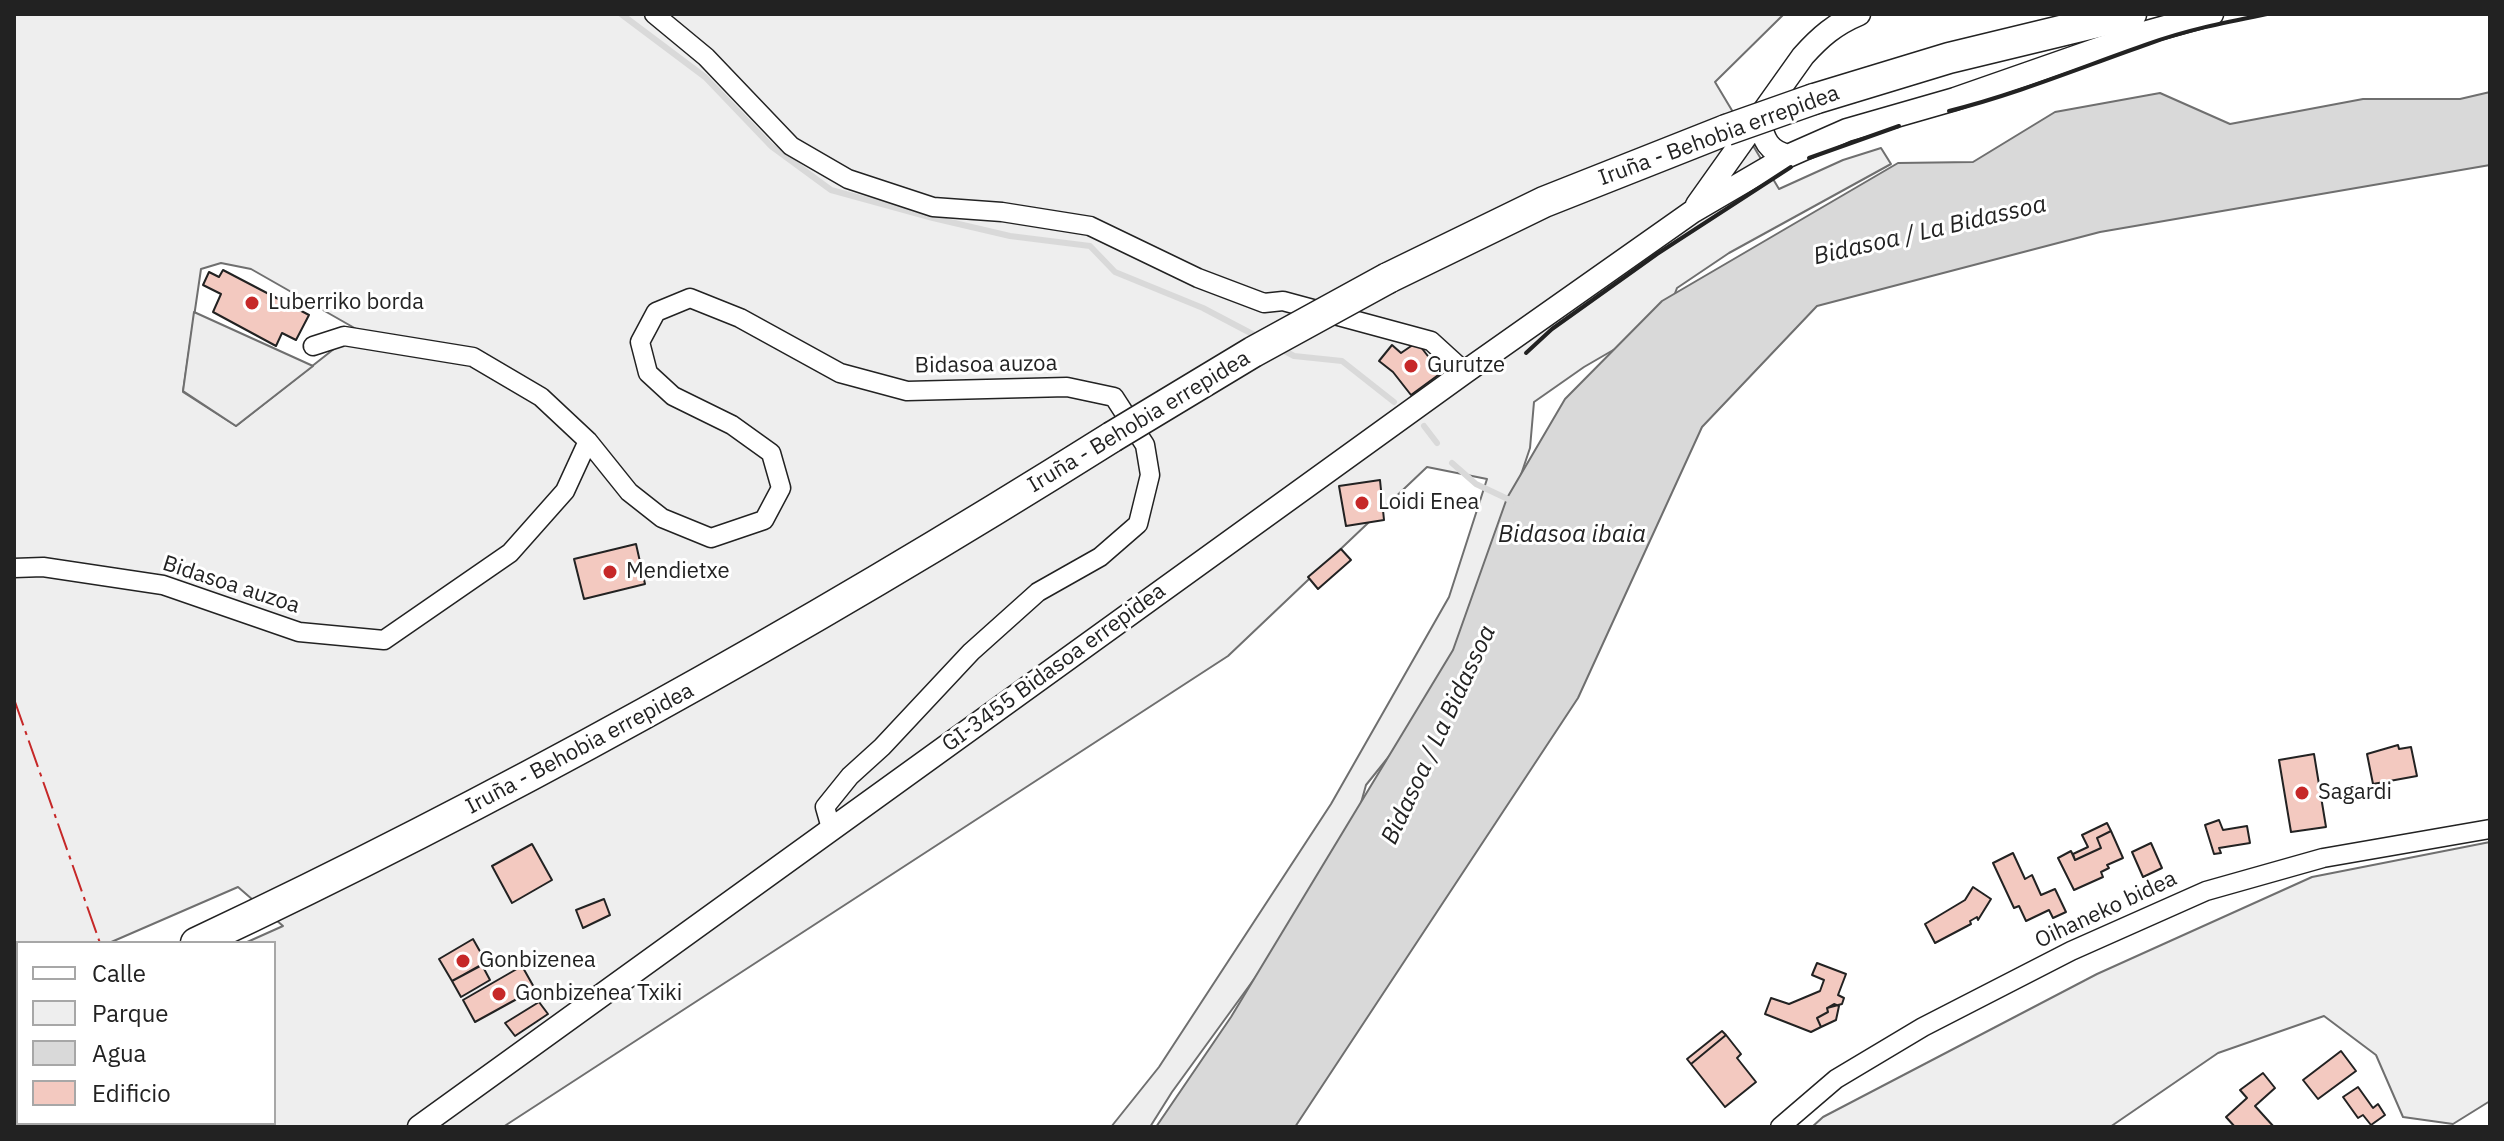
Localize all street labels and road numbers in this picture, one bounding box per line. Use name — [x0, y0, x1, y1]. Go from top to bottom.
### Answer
street label: Iruña - Behobia errepidea — [1595, 80, 1843, 192]
street label: Iruña - Behobia errepidea — [1023, 345, 1255, 499]
street label: Bidasoa auzoa — [914, 351, 1058, 379]
street label: Bidasoa auzoa — [159, 550, 303, 620]
street label: GI-3455 Bidasoa errepidea — [937, 578, 1171, 758]
street label: Iruña - Behobia errepidea — [462, 678, 698, 820]
street label: Oihaneko bidea — [2031, 866, 2181, 954]

